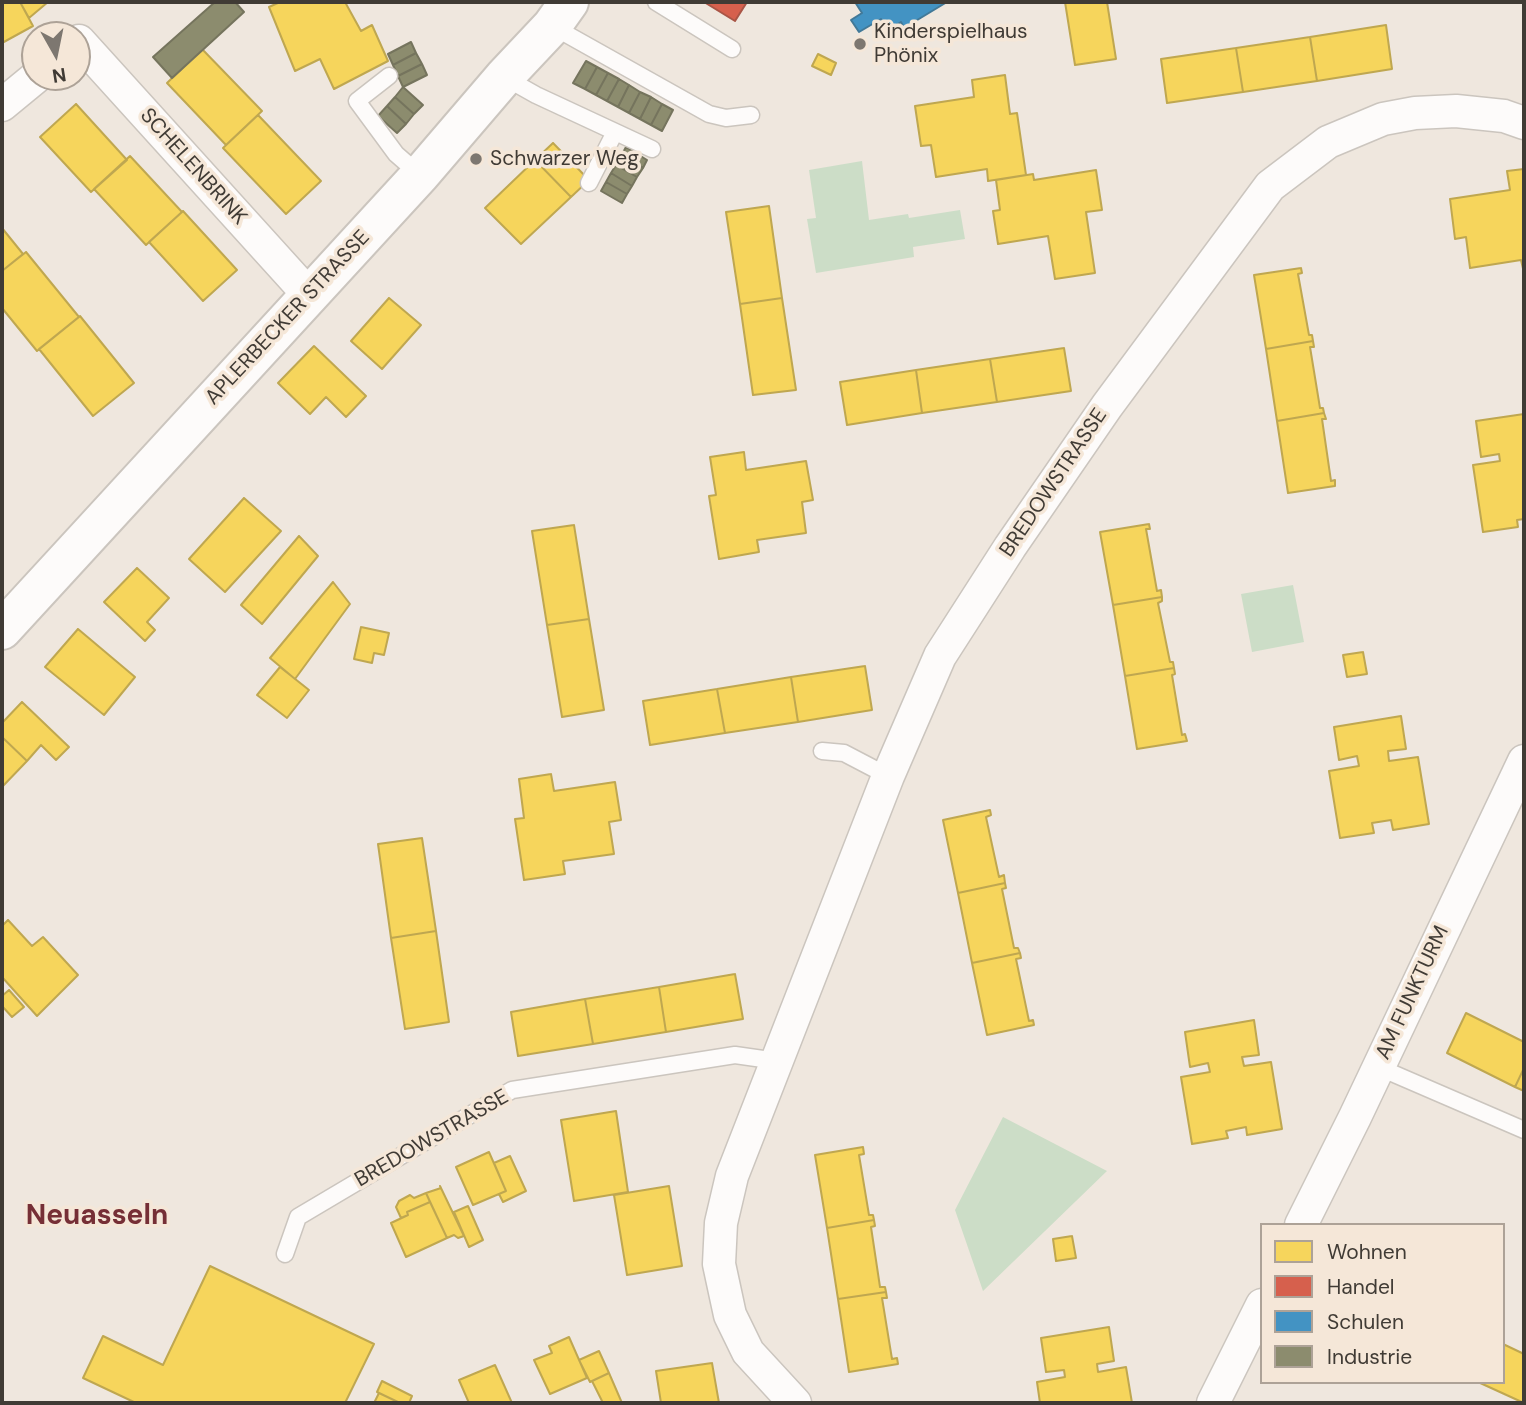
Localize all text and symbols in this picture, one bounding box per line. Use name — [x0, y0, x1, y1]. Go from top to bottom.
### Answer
place label: Kinderspielhaus Phönix — [874, 19, 1028, 69]
north arrow — [21, 21, 91, 91]
marker: Kinderspielhaus Phönix — [852, 36, 868, 52]
text: N — [50, 62, 68, 89]
street label: SCHELENBRINK — [134, 104, 252, 230]
place label: Schwarzer Weg — [490, 146, 639, 172]
marker: Schwarzer Weg — [468, 151, 484, 167]
street label: APLERBECKER STRASSE — [201, 225, 375, 411]
street label: BREDOWSTRASSE — [995, 404, 1113, 562]
street label: AM FUNKTURM — [1371, 922, 1455, 1064]
street label: BREDOWSTRASSE — [351, 1085, 513, 1193]
district label: Neuasseln — [26, 1200, 168, 1234]
legend — [1260, 1223, 1505, 1384]
text: Wohnen — [1327, 1238, 1407, 1266]
text: Handel — [1327, 1273, 1395, 1301]
text: Schulen — [1327, 1308, 1404, 1336]
text: Industrie — [1327, 1343, 1412, 1371]

